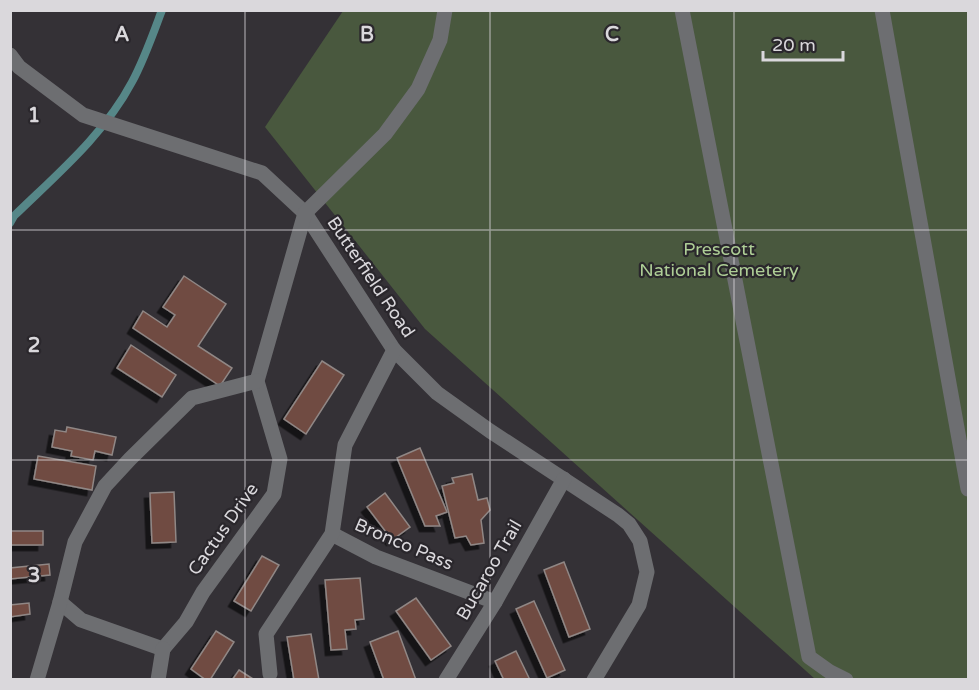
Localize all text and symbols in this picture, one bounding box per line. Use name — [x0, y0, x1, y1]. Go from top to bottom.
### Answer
text: A — [115, 23, 130, 47]
text: B — [360, 23, 374, 47]
text: C — [605, 23, 619, 47]
scale bar — [763, 24, 842, 62]
text: 20 m — [772, 34, 816, 56]
text: 1 — [28, 104, 40, 128]
street label: Butterfield Road — [322, 212, 420, 342]
park label: Prescott National Cemetery — [639, 238, 799, 281]
text: 2 — [28, 334, 40, 358]
street label: Cactus Drive — [183, 479, 263, 579]
street label: Bronco Pass — [351, 513, 457, 575]
street label: Bucaroo Trail — [451, 516, 527, 624]
text: 3 — [28, 564, 40, 588]

